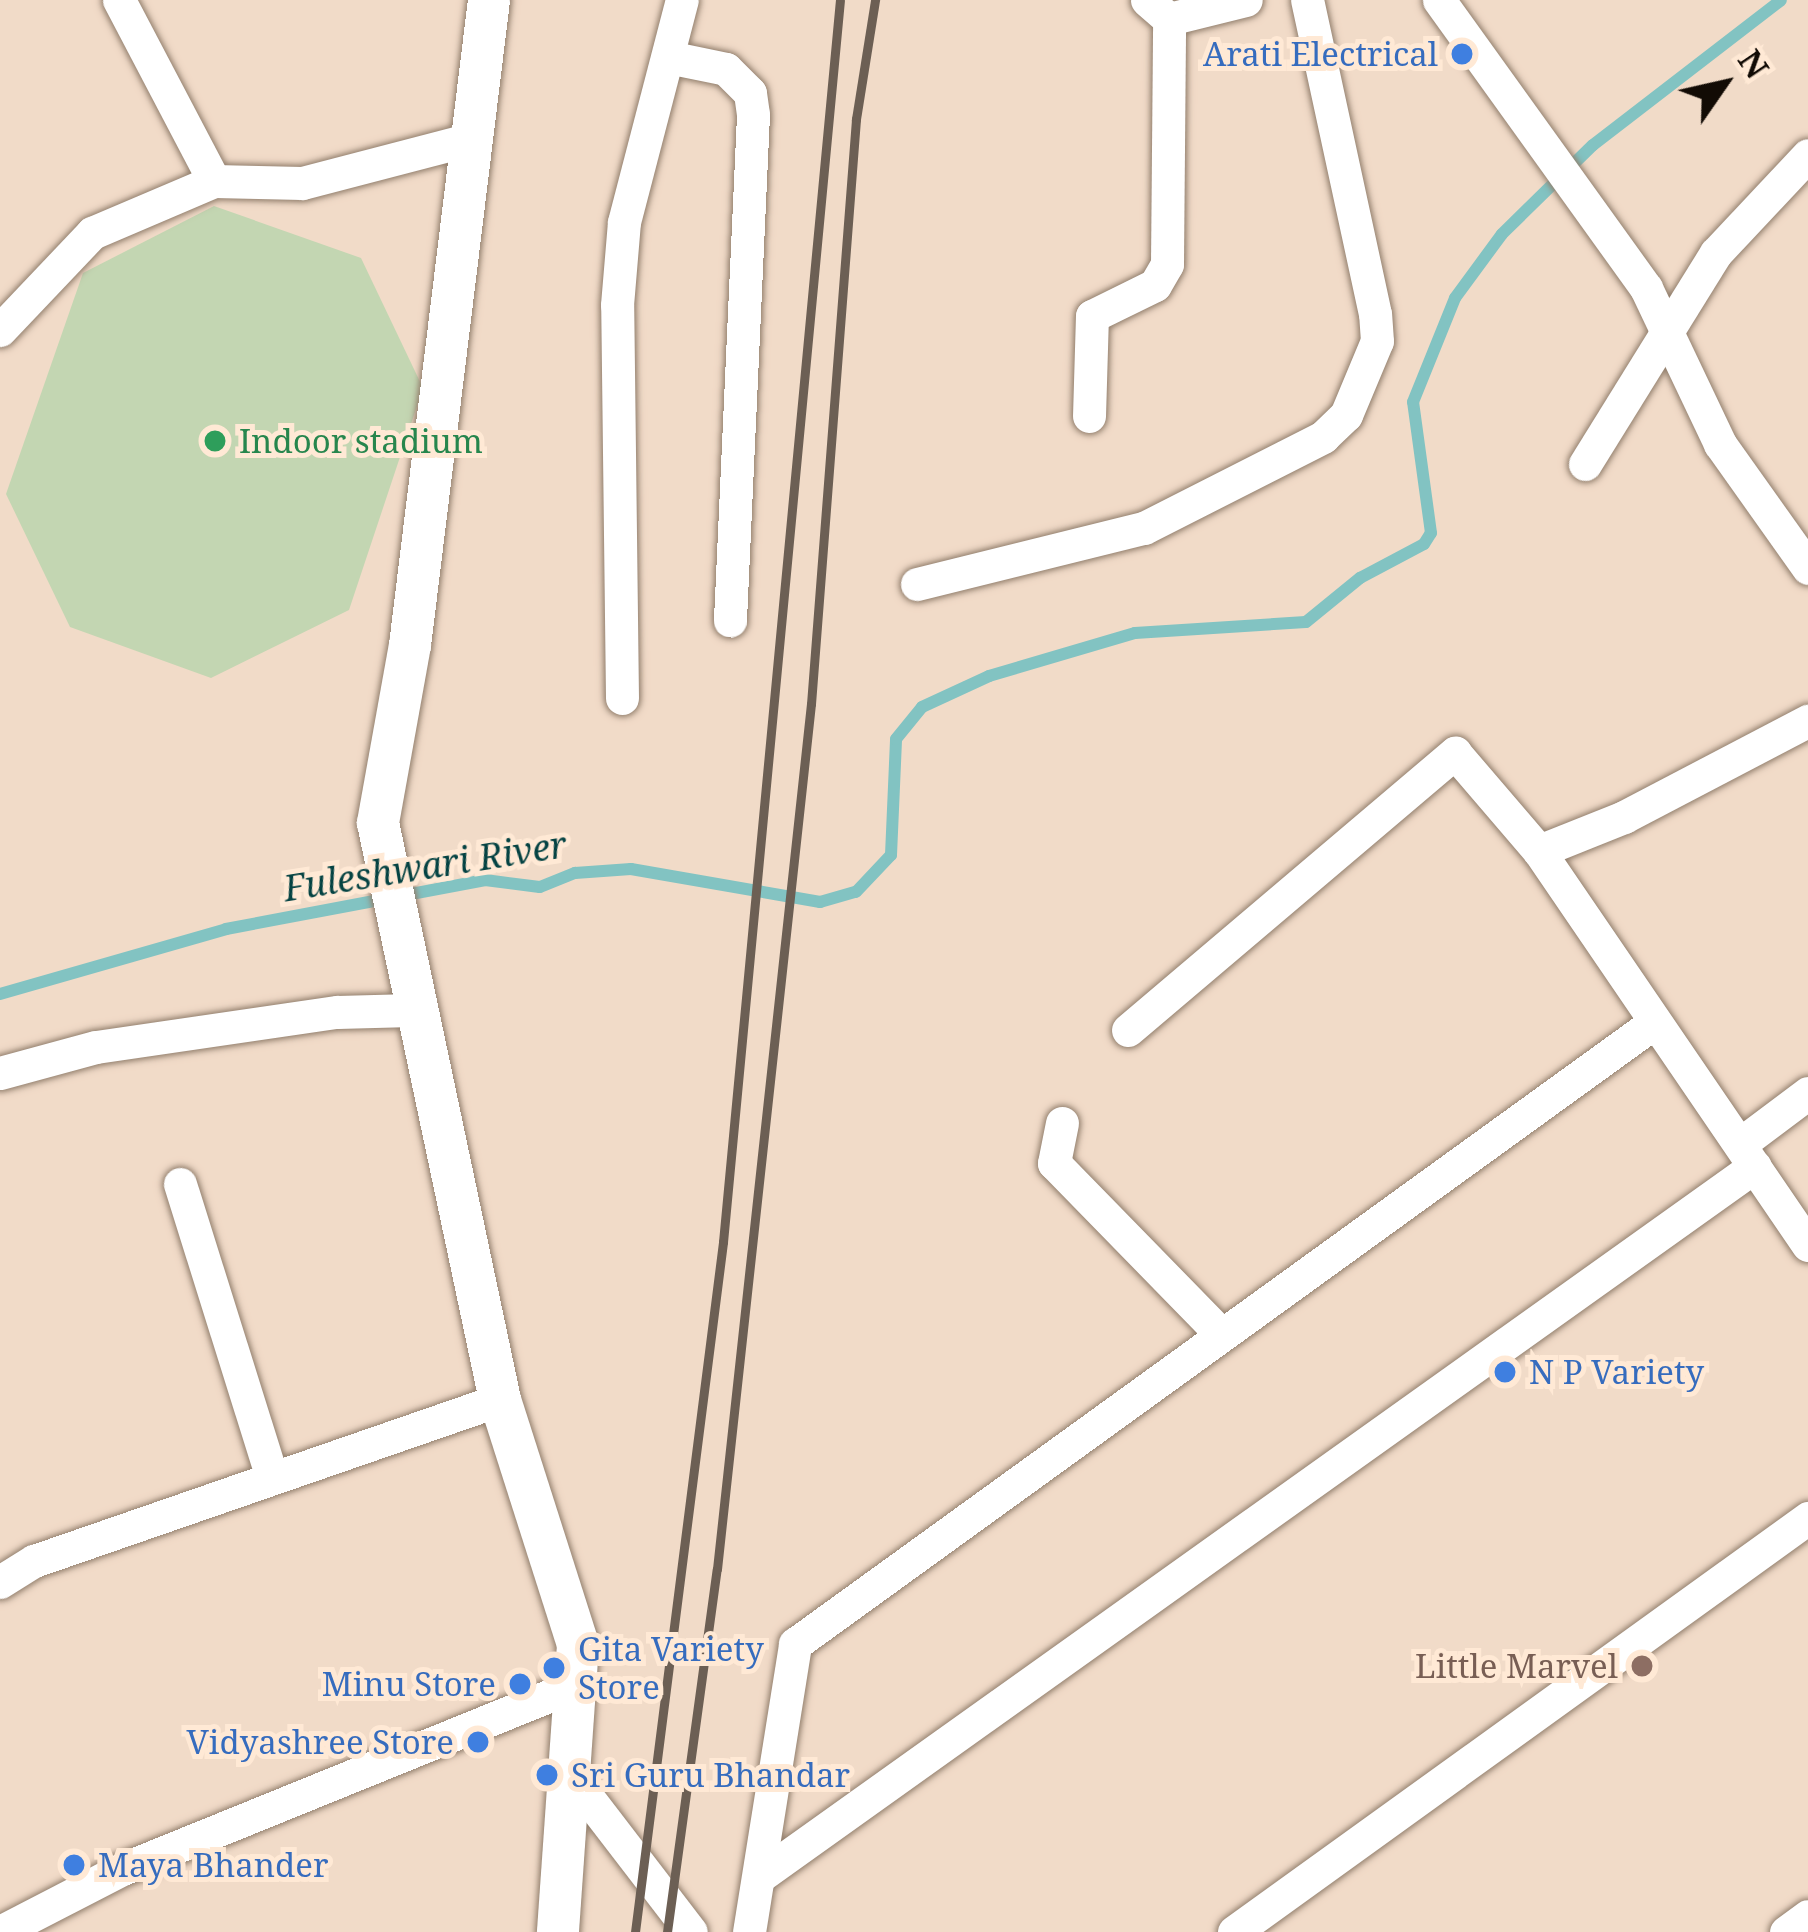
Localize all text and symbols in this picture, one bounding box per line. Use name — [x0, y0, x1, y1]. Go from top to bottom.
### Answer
north arrow — [1664, 24, 1784, 144]
place label: Arati Electrical — [1203, 34, 1438, 74]
text: N — [1728, 40, 1780, 87]
marker: Arati Electrical — [1449, 41, 1475, 67]
place label: Indoor stadium — [239, 421, 483, 461]
marker: Indoor stadium — [202, 428, 228, 454]
water label: Fuleshwari River — [280, 822, 570, 910]
place label: N P Variety — [1529, 1352, 1704, 1392]
marker: N P Variety — [1492, 1359, 1518, 1385]
place label: Gita Variety Store — [578, 1629, 764, 1707]
place label: Little Marvel — [1415, 1646, 1618, 1686]
marker: Little Marvel — [1629, 1653, 1655, 1679]
marker: Gita Variety Store — [541, 1655, 567, 1681]
place label: Minu Store — [322, 1664, 496, 1704]
marker: Minu Store — [507, 1671, 533, 1697]
place label: Vidyashree Store — [187, 1722, 454, 1762]
marker: Vidyashree Store — [465, 1729, 491, 1755]
place label: Sri Guru Bhandar — [571, 1755, 850, 1795]
marker: Sri Guru Bhandar — [534, 1762, 560, 1788]
place label: Maya Bhander — [98, 1845, 329, 1885]
marker: Maya Bhander — [61, 1852, 87, 1878]

